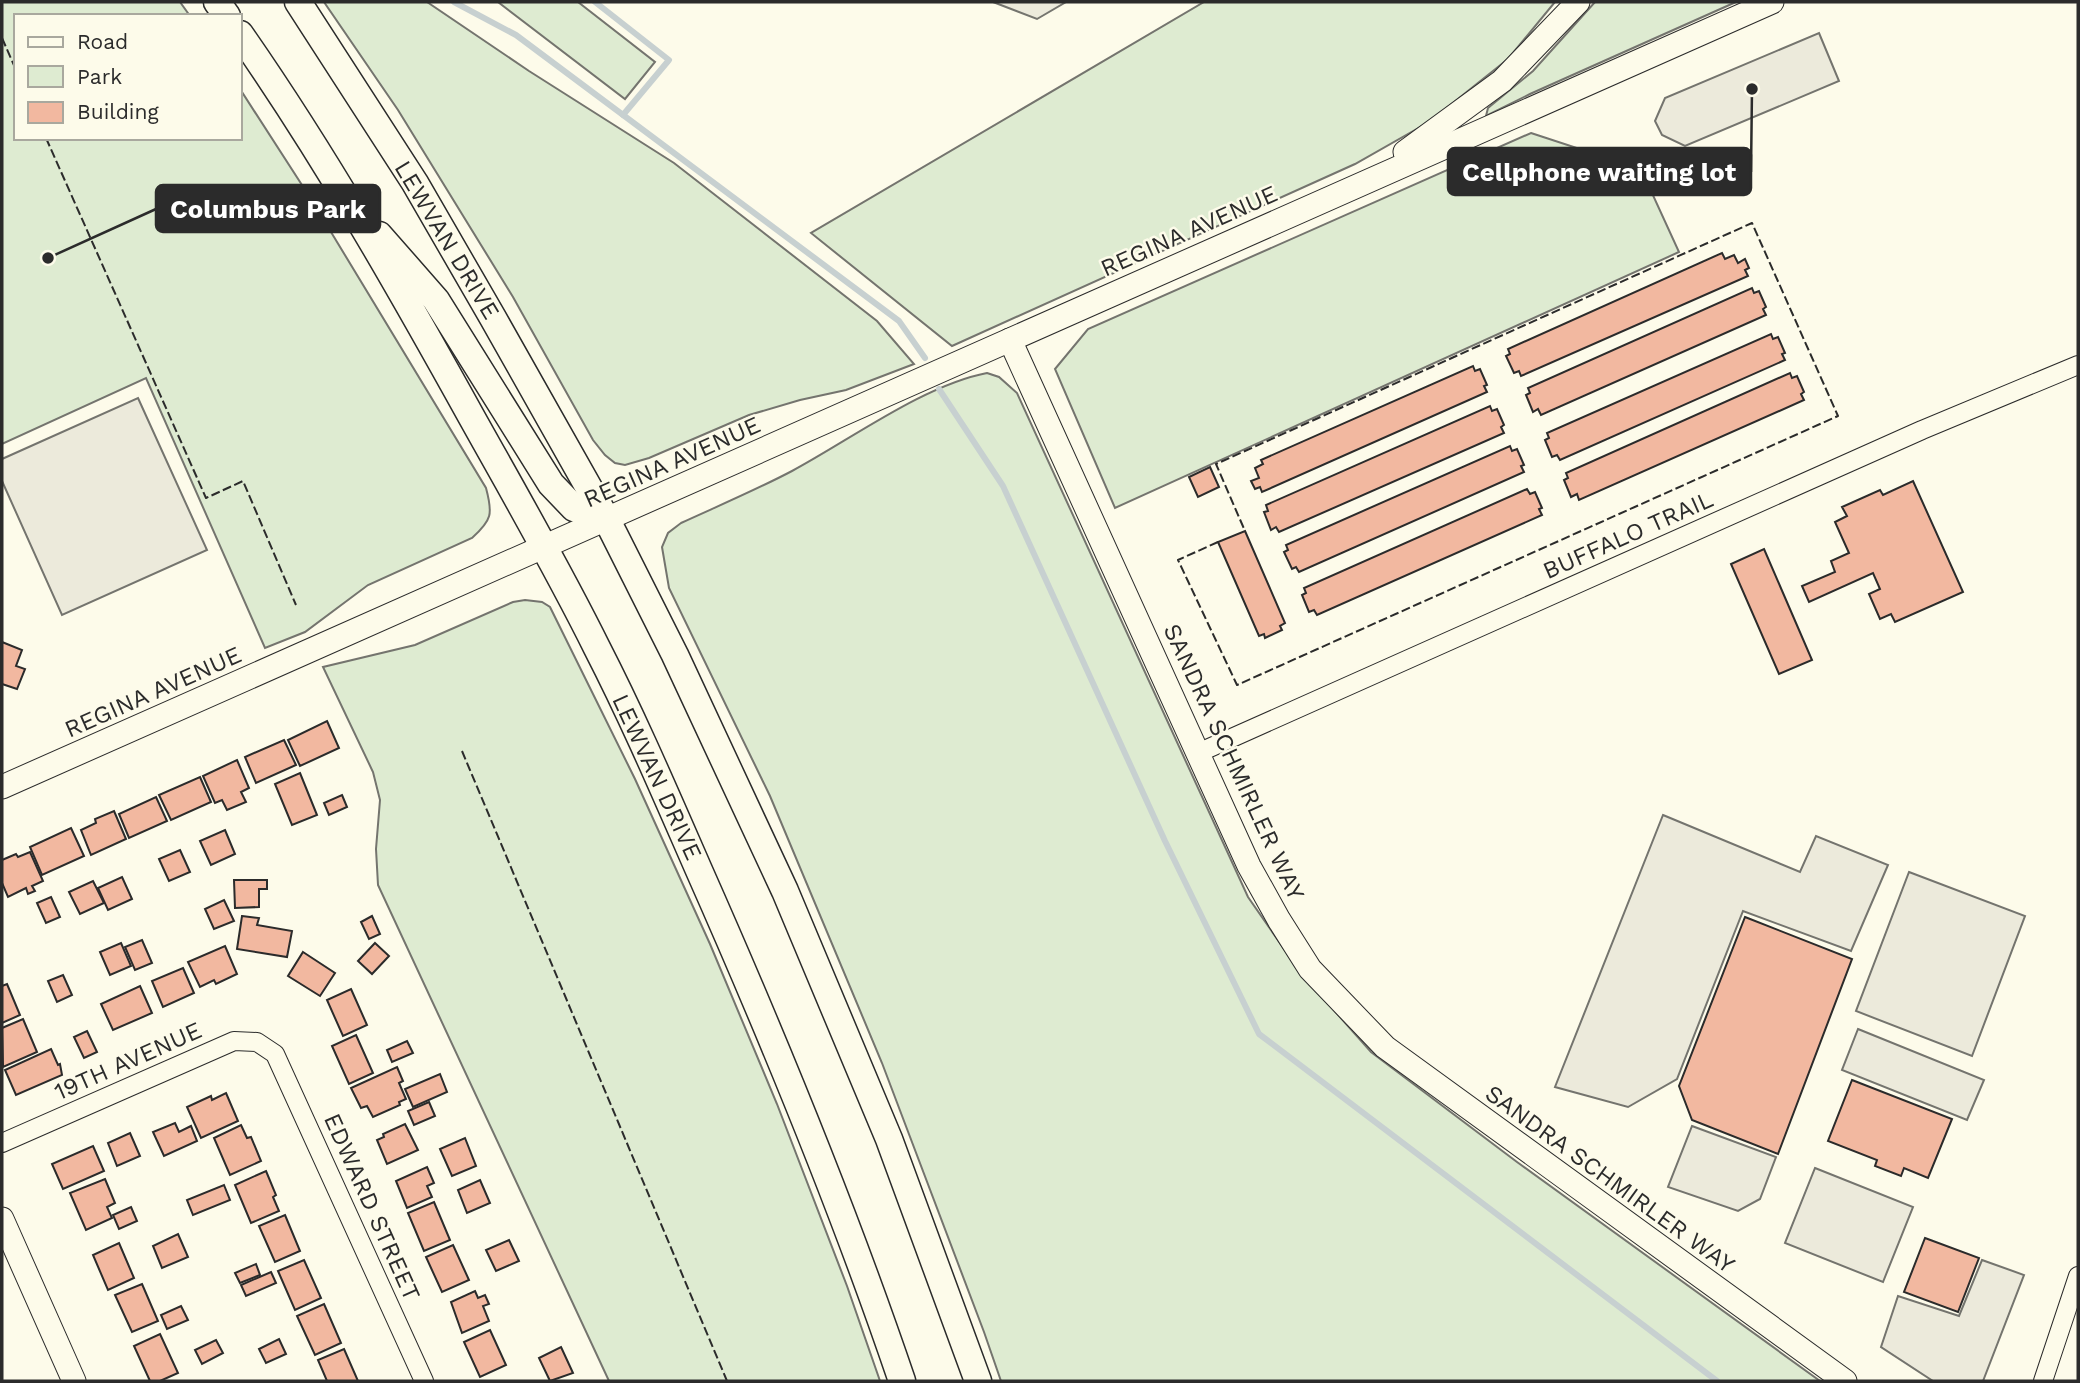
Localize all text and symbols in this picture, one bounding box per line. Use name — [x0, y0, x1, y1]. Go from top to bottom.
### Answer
legend — [14, 14, 242, 140]
text: Road — [77, 29, 128, 54]
text: Park — [77, 64, 122, 89]
text: Building — [77, 99, 159, 124]
callout: Cellphone waiting lot — [1448, 148, 1751, 195]
street label: LEWVAN DRIVE — [389, 156, 505, 324]
text: Cellphone waiting lot — [1462, 157, 1737, 187]
street label: REGINA AVENUE — [1096, 180, 1282, 282]
callout: Columbus Park — [156, 185, 380, 232]
text: Columbus Park — [170, 194, 367, 224]
street label: REGINA AVENUE — [579, 411, 765, 513]
street label: BUFFALO TRAIL — [1539, 485, 1717, 585]
street label: SANDRA SCHMIRLER WAY — [1158, 620, 1310, 905]
street label: REGINA AVENUE — [60, 641, 246, 743]
street label: LEWVAN DRIVE — [606, 690, 708, 864]
street label: 19TH AVENUE — [50, 1016, 206, 1106]
street label: SANDRA SCHMIRLER WAY — [1480, 1079, 1740, 1279]
street label: EDWARD STREET — [318, 1109, 426, 1305]

